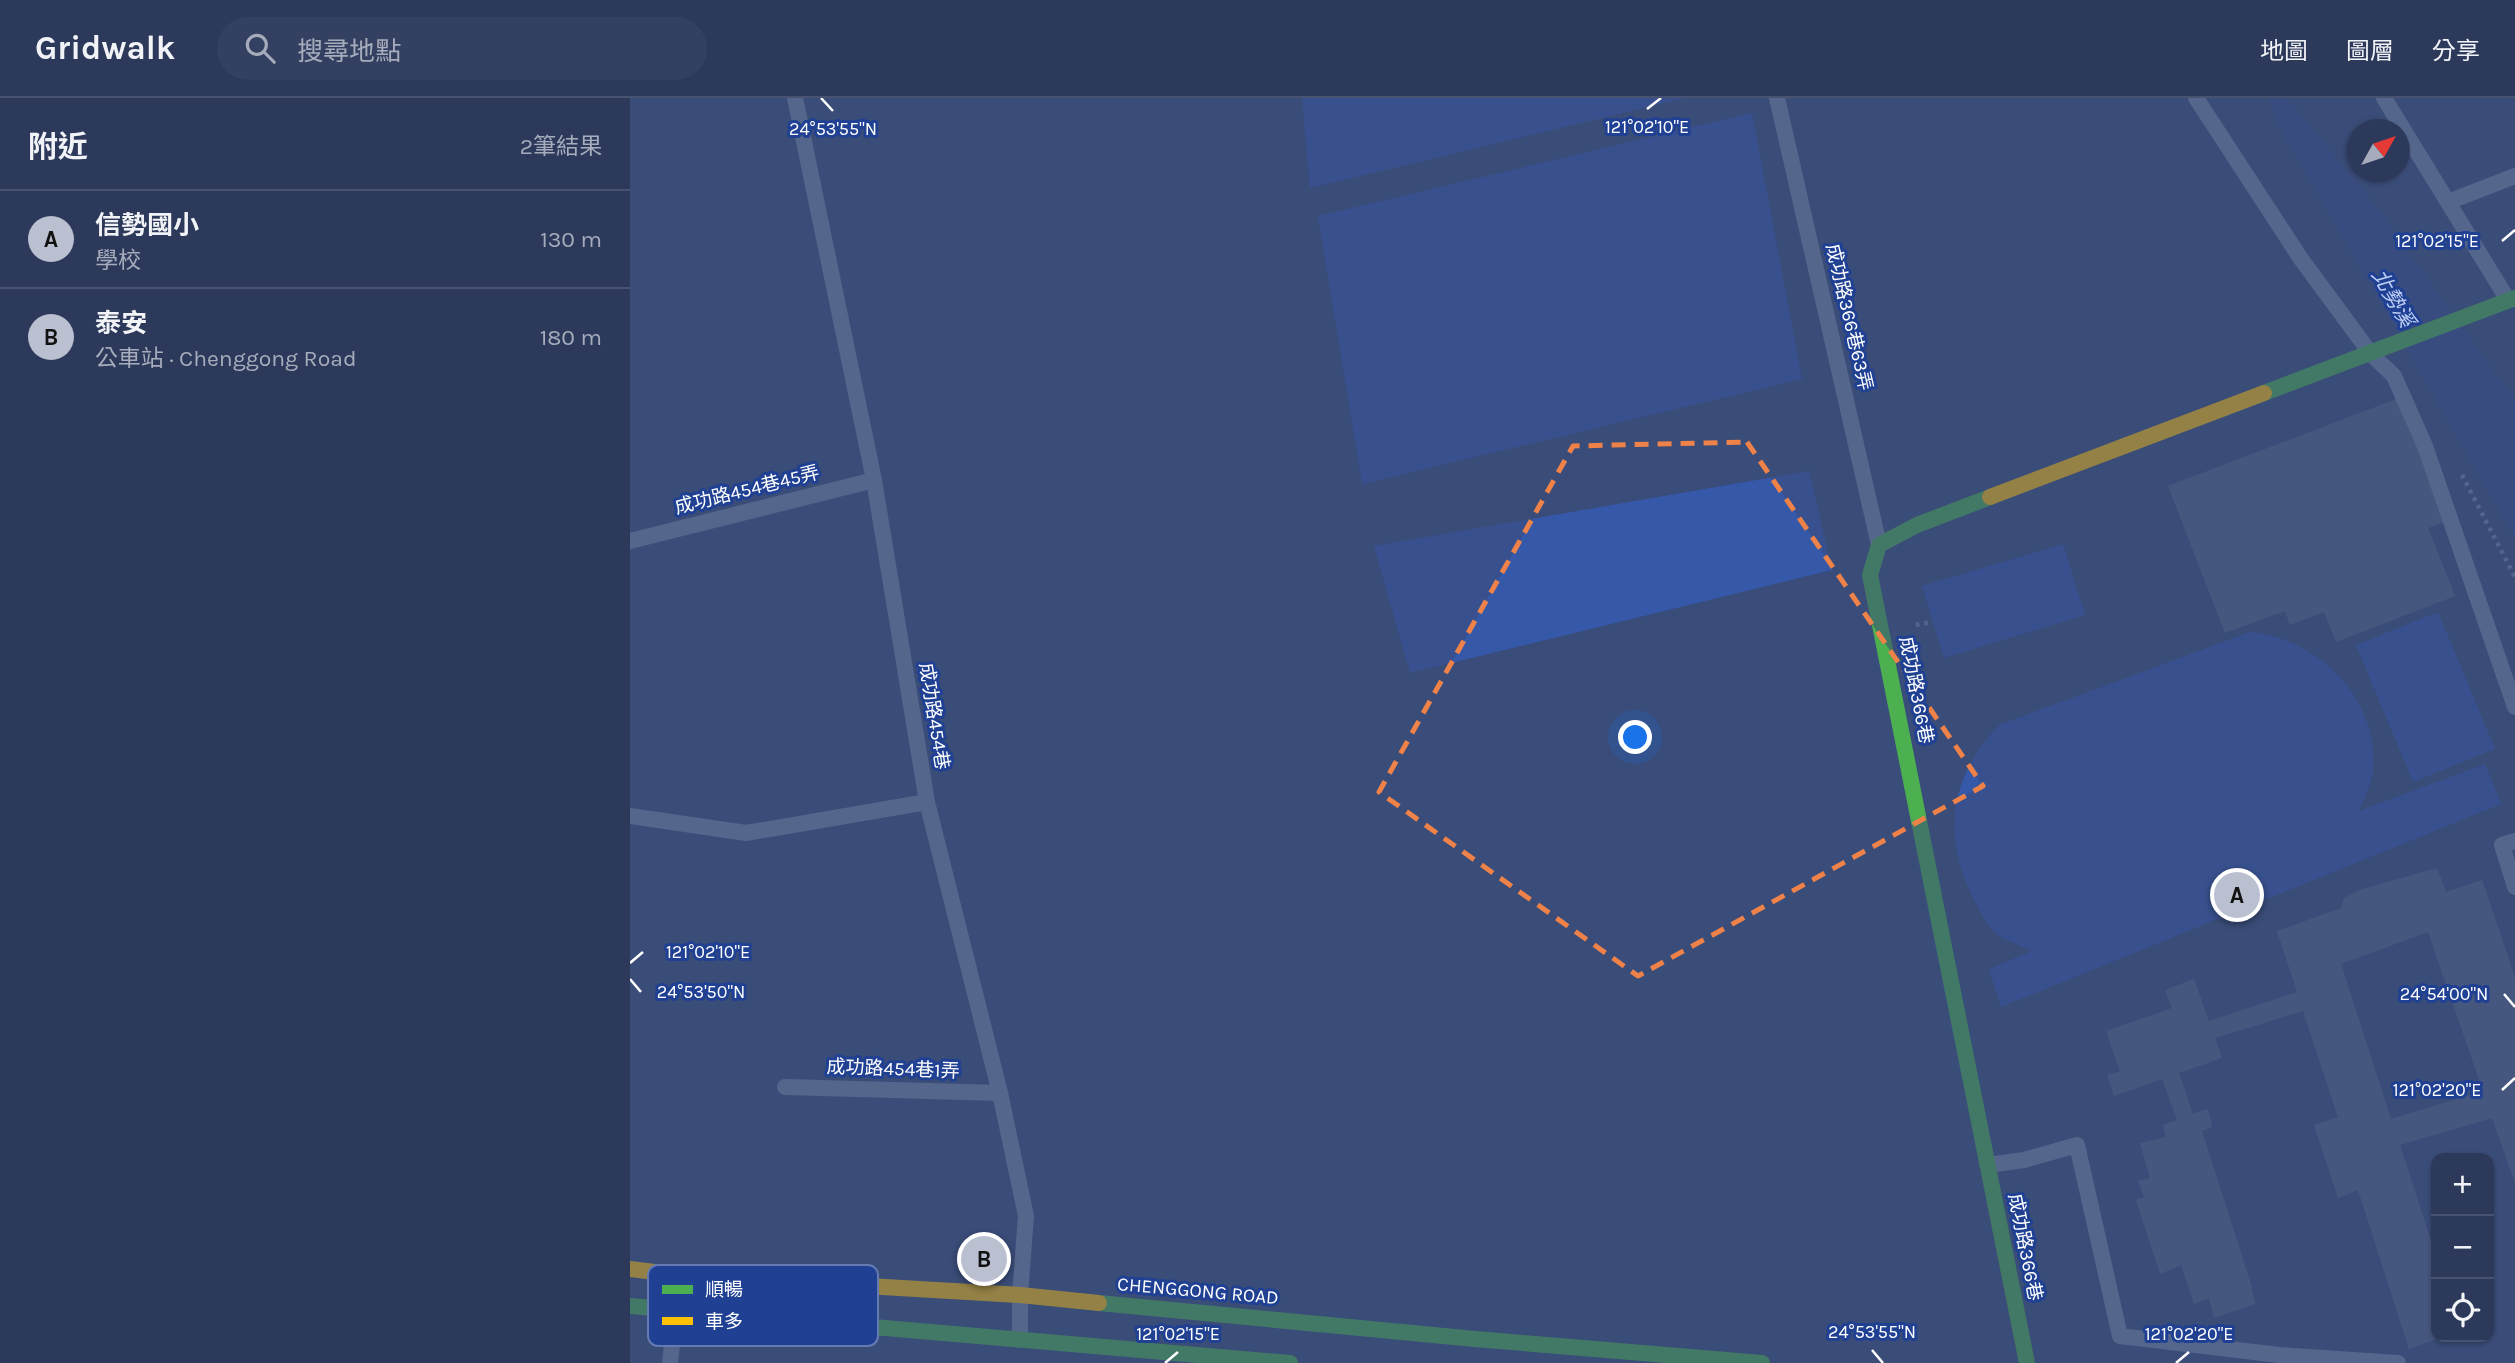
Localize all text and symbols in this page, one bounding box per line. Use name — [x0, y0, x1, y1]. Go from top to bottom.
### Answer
search box — [217, 17, 707, 80]
text: Gridwalk — [35, 29, 175, 67]
icon: search — [241, 29, 279, 67]
text: 搜尋地點 — [297, 36, 401, 67]
text: 地圖 — [2260, 37, 2308, 65]
text: 圖層 — [2346, 37, 2394, 65]
text: 分享 — [2432, 37, 2480, 65]
text: 121°02'10"E — [1605, 116, 1689, 138]
text: 24°53'55"N — [789, 118, 877, 140]
north arrow — [2347, 119, 2410, 182]
text: 附近 — [28, 129, 88, 165]
text: 2筆結果 — [520, 133, 602, 160]
text: 信勢國小 — [95, 210, 199, 241]
text: A — [44, 226, 58, 253]
text: 130 m — [540, 226, 602, 253]
text: 121°02'15"E — [2395, 230, 2479, 252]
street label: 成功路366巷63弄 — [1821, 241, 1877, 393]
text: 學校 — [95, 247, 141, 274]
water label: 北勢溪 — [2367, 265, 2421, 334]
text: 泰安 — [95, 308, 147, 339]
text: B — [44, 324, 58, 351]
text: 180 m — [540, 324, 602, 351]
text: 公車站 · Chenggong Road — [95, 345, 357, 372]
street label: 成功路454巷45弄 — [672, 461, 822, 519]
street label: 成功路366巷 — [1895, 634, 1937, 746]
street label: 成功路454巷 — [915, 661, 953, 771]
your location — [1618, 720, 1652, 754]
pin: A — [2214, 869, 2260, 921]
text: 121°02'10"E — [666, 941, 750, 963]
text: 24°53'50"N — [657, 981, 745, 1003]
text: 24°54'00"N — [2400, 983, 2488, 1005]
street label: 成功路454巷1弄 — [826, 1056, 960, 1082]
text: 121°02'20"E — [2393, 1079, 2481, 1101]
map controls — [2431, 1153, 2494, 1342]
button: + — [2431, 1153, 2494, 1216]
street label: 成功路366巷 — [2004, 1191, 2046, 1303]
button: − — [2431, 1216, 2494, 1279]
pin: B — [961, 1233, 1007, 1285]
legend — [648, 1265, 878, 1346]
street label: CHENGGONG ROAD — [1116, 1273, 1280, 1309]
text: 順暢 — [705, 1279, 743, 1301]
button: locate — [2431, 1279, 2494, 1342]
text: 車多 — [705, 1311, 743, 1333]
text: 24°53'55"N — [1828, 1321, 1916, 1343]
text: 121°02'15"E — [1136, 1323, 1220, 1345]
text: 121°02'20"E — [2145, 1323, 2233, 1345]

